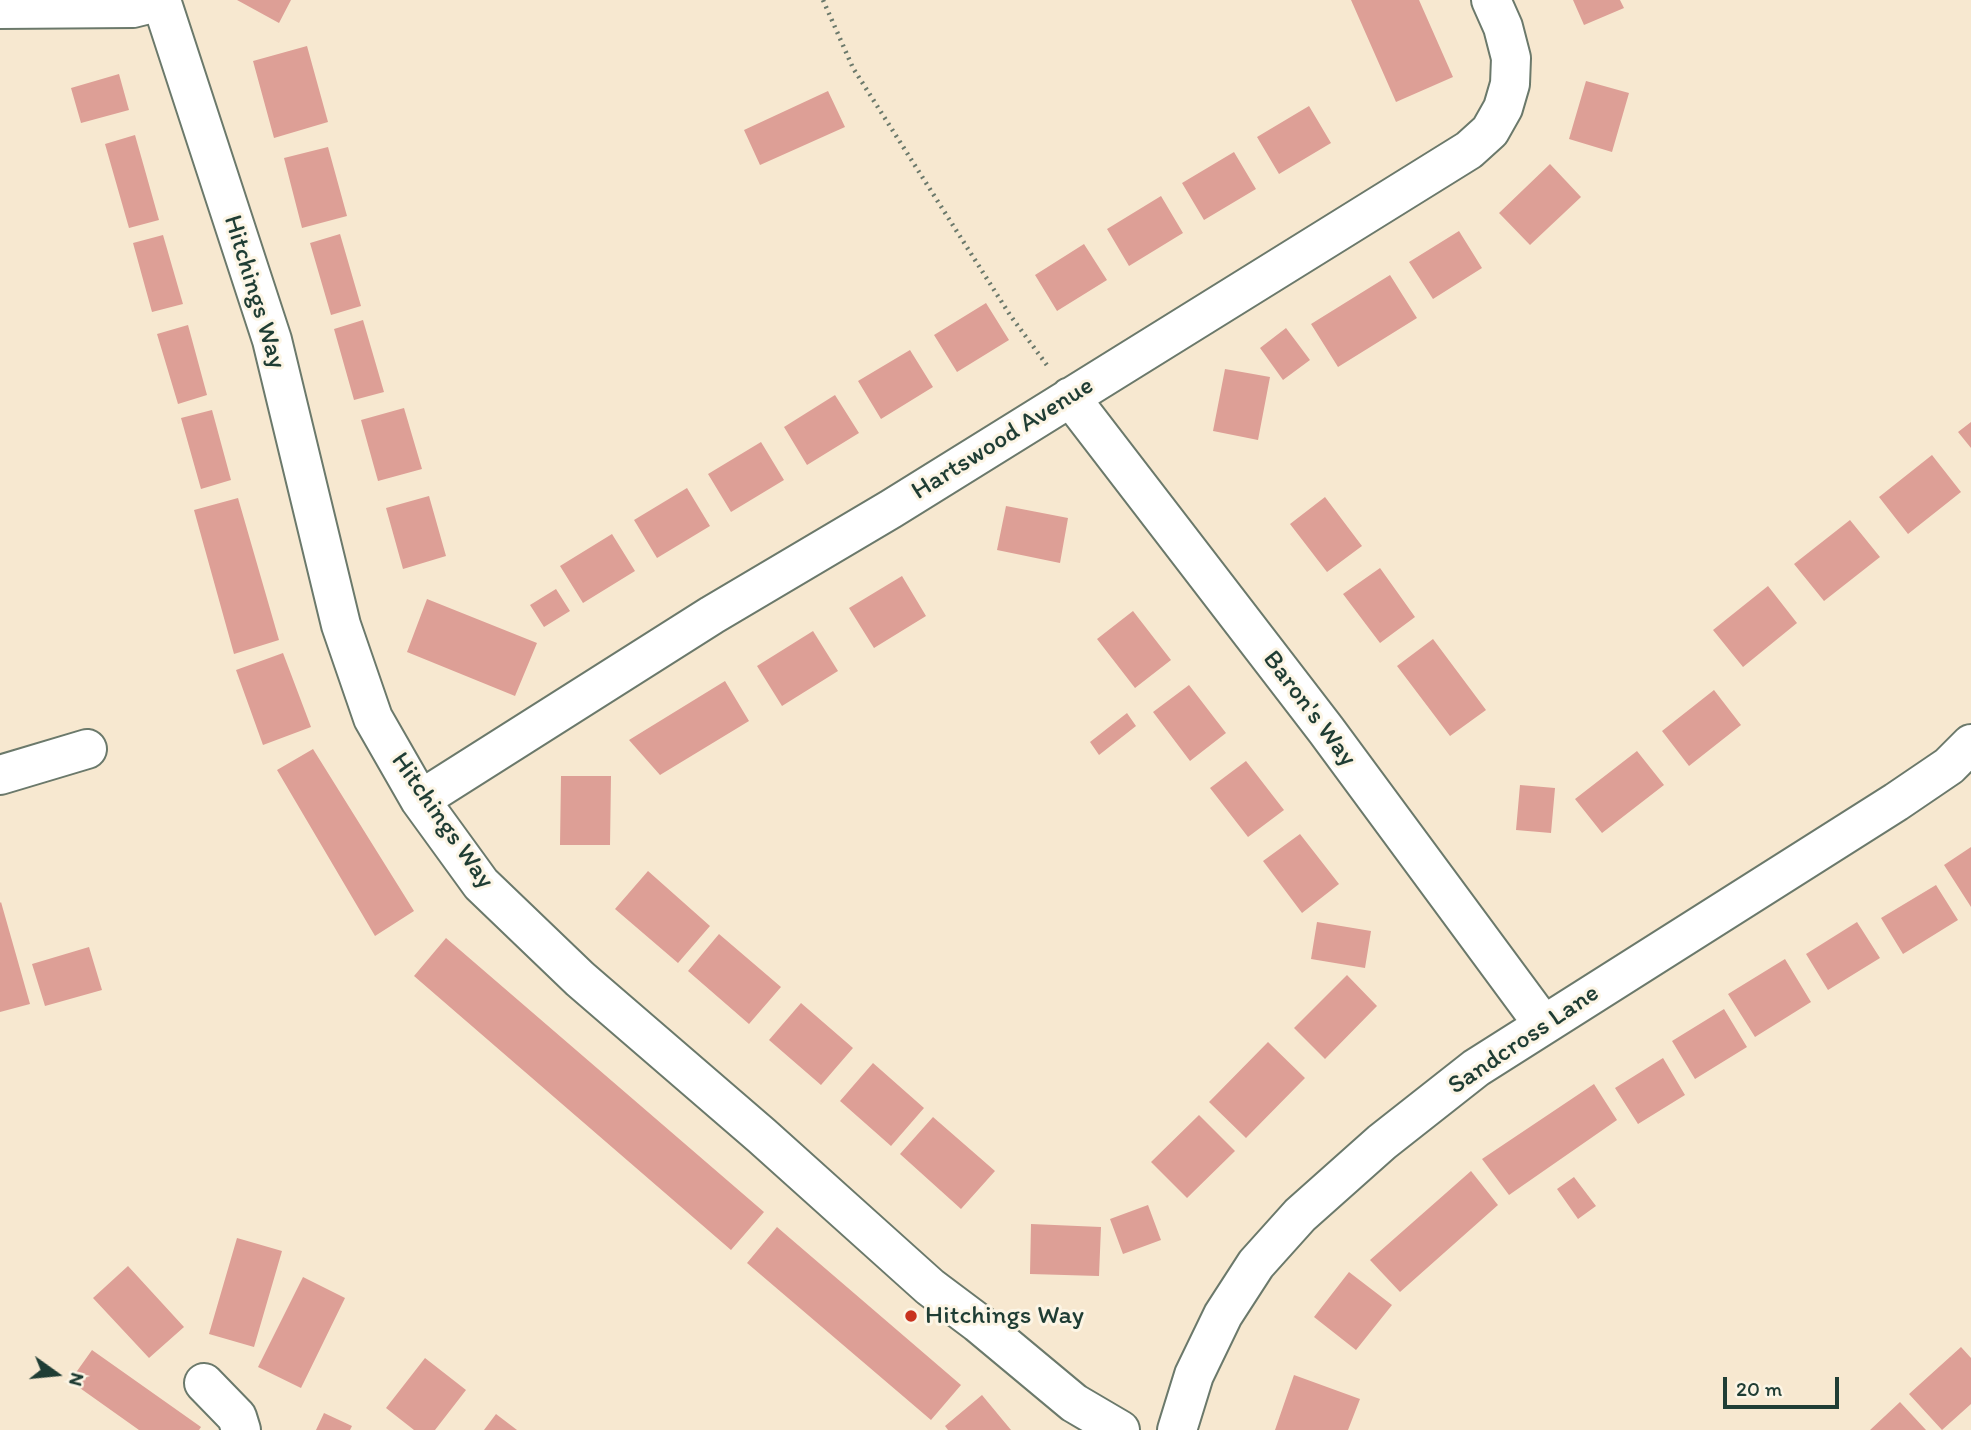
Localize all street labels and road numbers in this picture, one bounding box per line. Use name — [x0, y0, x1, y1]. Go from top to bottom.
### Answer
street label: Hitchings Way — [216, 211, 292, 373]
street label: Hartswood Avenue — [906, 371, 1100, 507]
street label: Baron's Way — [1255, 645, 1363, 773]
street label: Hitchings Way — [384, 747, 500, 895]
street label: Sandcross Lane — [1443, 978, 1605, 1102]

